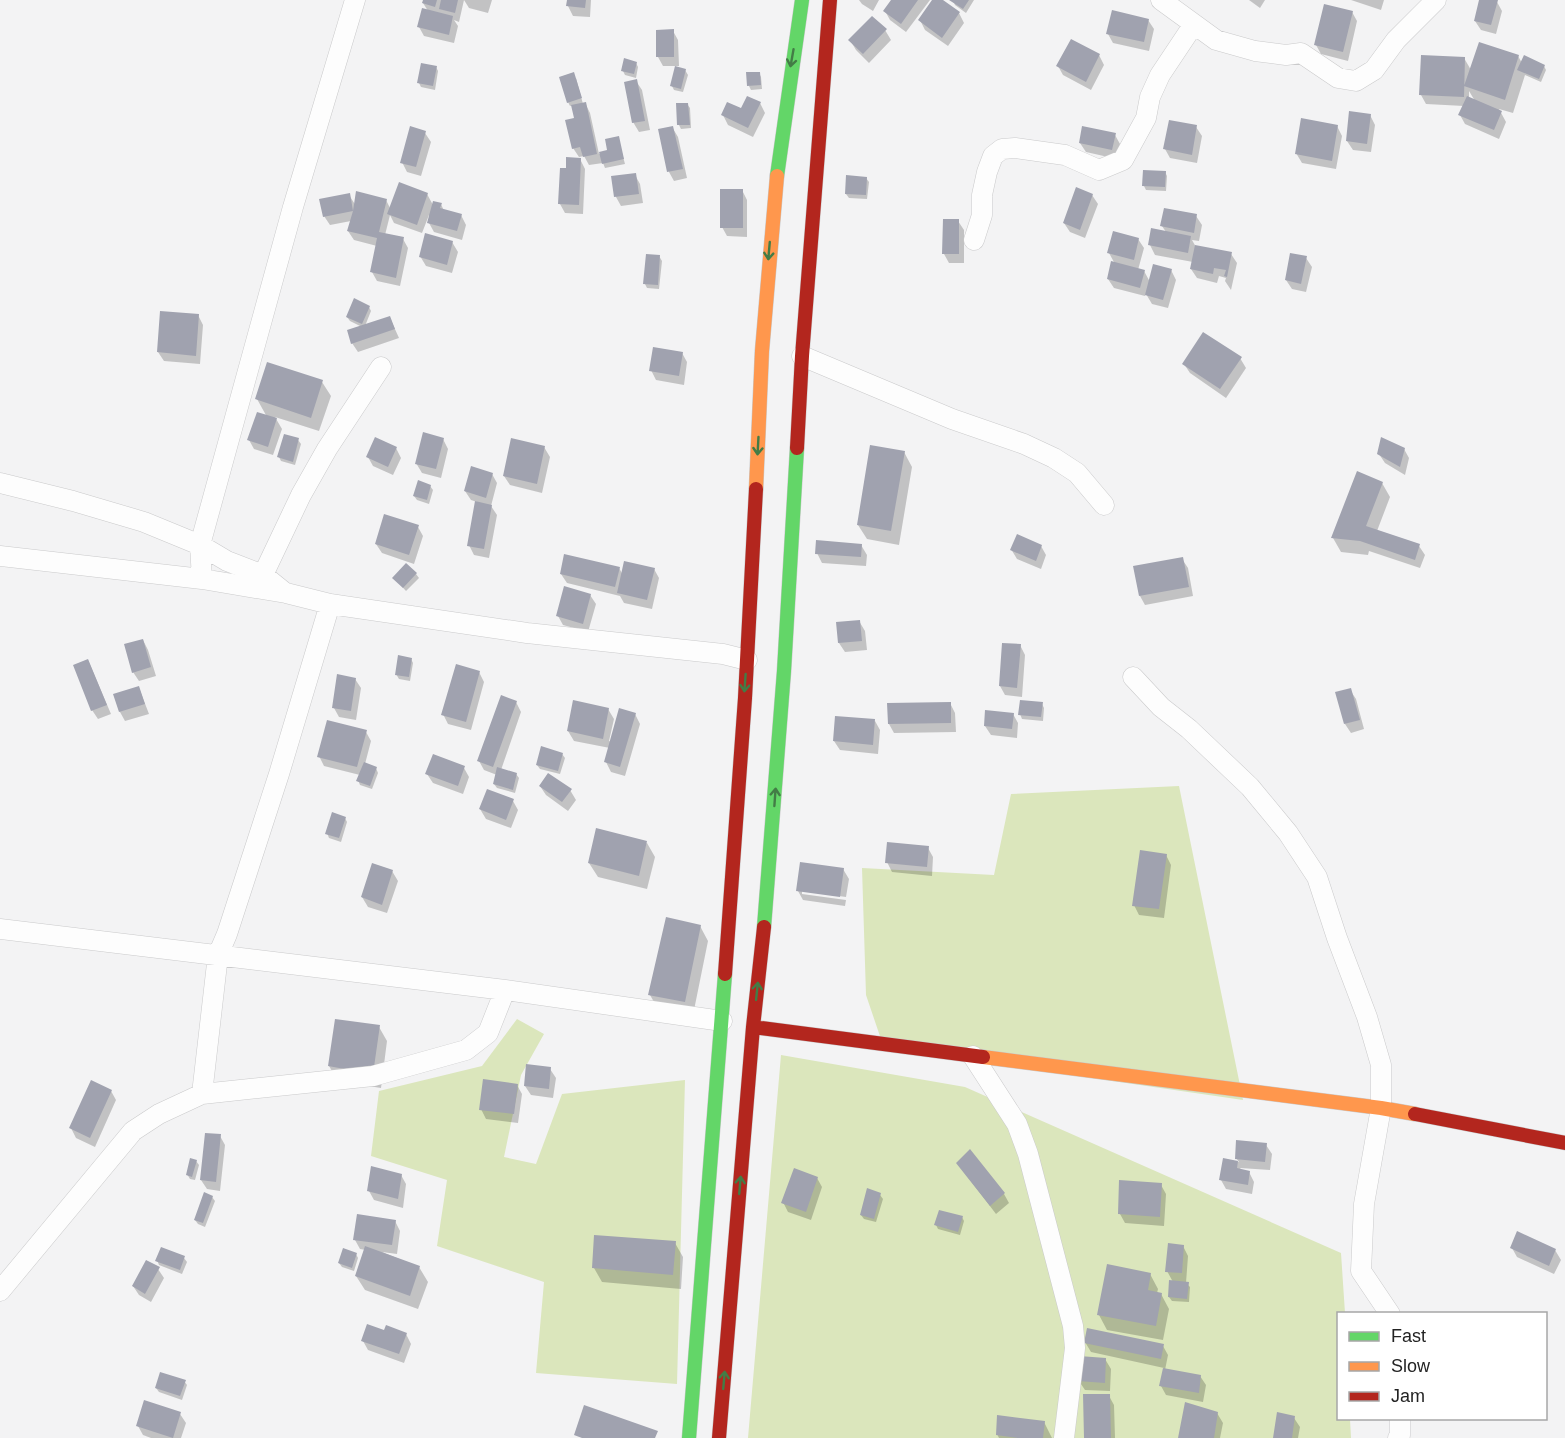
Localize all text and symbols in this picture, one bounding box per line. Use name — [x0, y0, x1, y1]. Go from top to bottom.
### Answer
one-way arrow — [787, 47, 798, 67]
one-way arrow — [763, 241, 774, 261]
one-way arrow — [752, 435, 763, 455]
one-way arrow — [740, 672, 751, 692]
one-way arrow — [769, 787, 780, 807]
one-way arrow — [752, 982, 763, 1002]
one-way arrow — [735, 1176, 746, 1196]
legend — [1337, 1312, 1547, 1420]
text: Fast — [1391, 1326, 1426, 1346]
text: Slow — [1391, 1356, 1431, 1376]
one-way arrow — [719, 1370, 730, 1390]
text: Jam — [1391, 1386, 1425, 1406]

